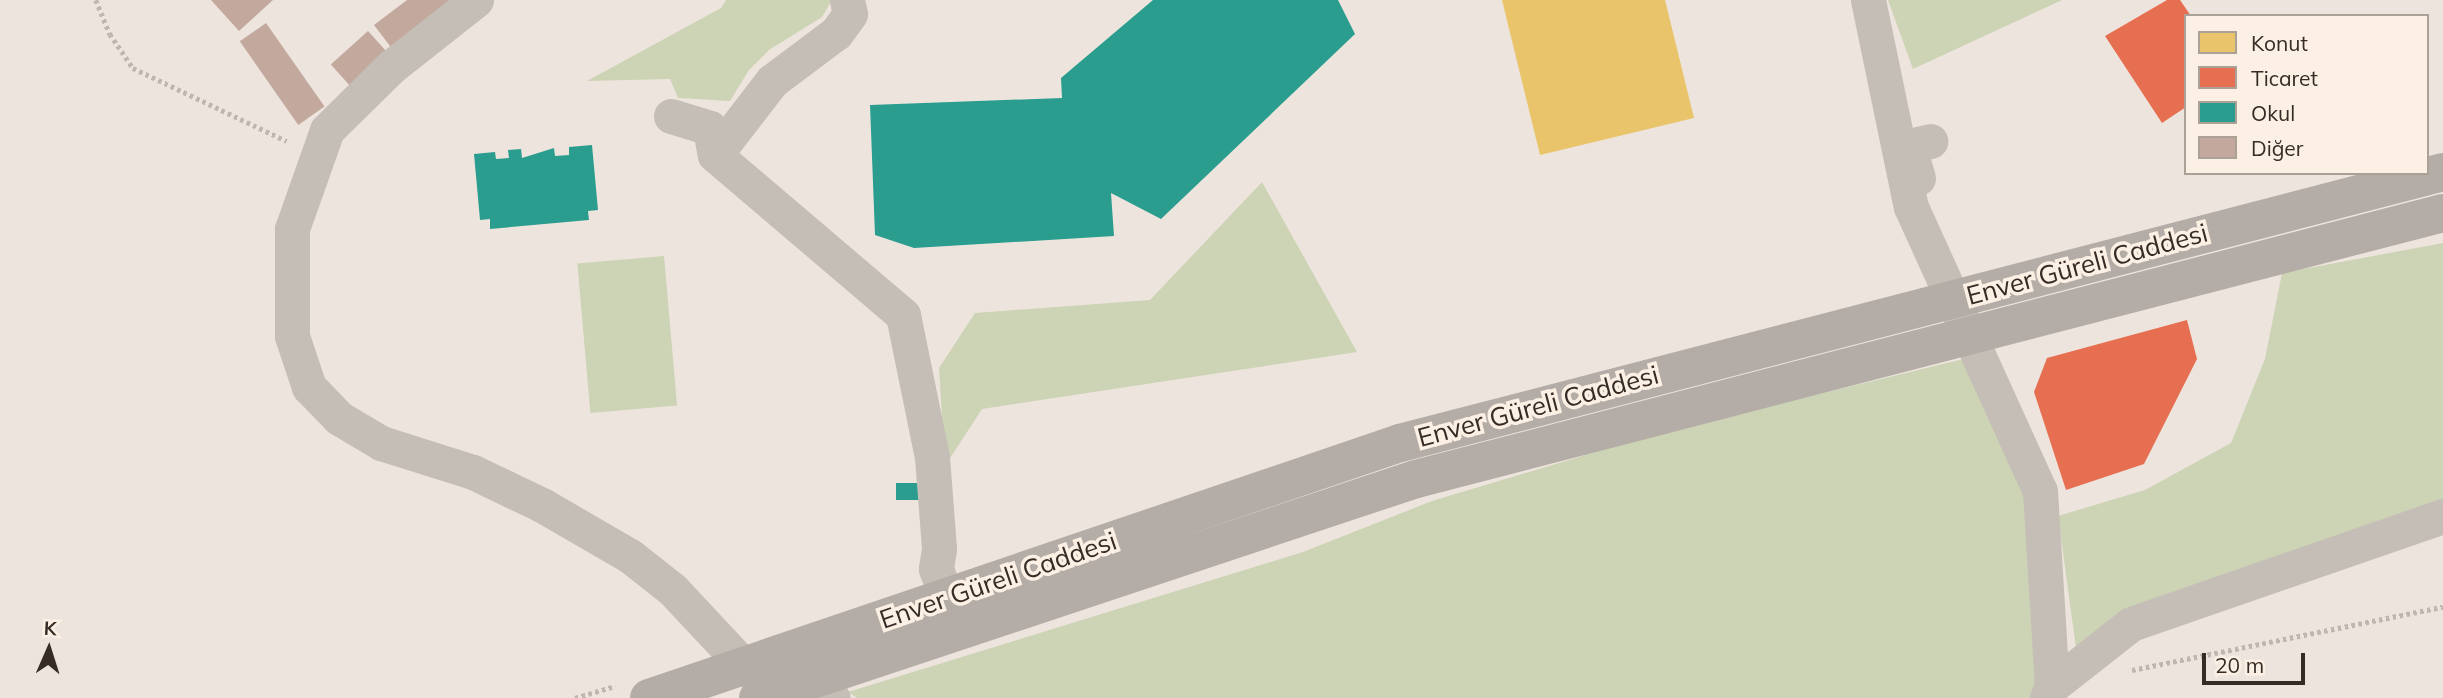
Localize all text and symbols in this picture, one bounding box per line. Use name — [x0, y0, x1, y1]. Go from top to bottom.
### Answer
legend — [2184, 14, 2429, 175]
text: Konut — [2251, 30, 2308, 56]
text: Ticaret — [2251, 65, 2318, 91]
text: Okul — [2251, 100, 2295, 126]
text: Diğer — [2251, 135, 2303, 161]
street label: Enver Güreli Caddesi — [1963, 217, 2211, 311]
street label: Enver Güreli Caddesi — [1414, 359, 1662, 453]
street label: Enver Güreli Caddesi — [876, 525, 1120, 635]
north arrow — [14, 614, 84, 684]
text: K — [43, 616, 57, 640]
scale bar — [2205, 638, 2308, 682]
text: 20 m — [2215, 652, 2264, 678]

